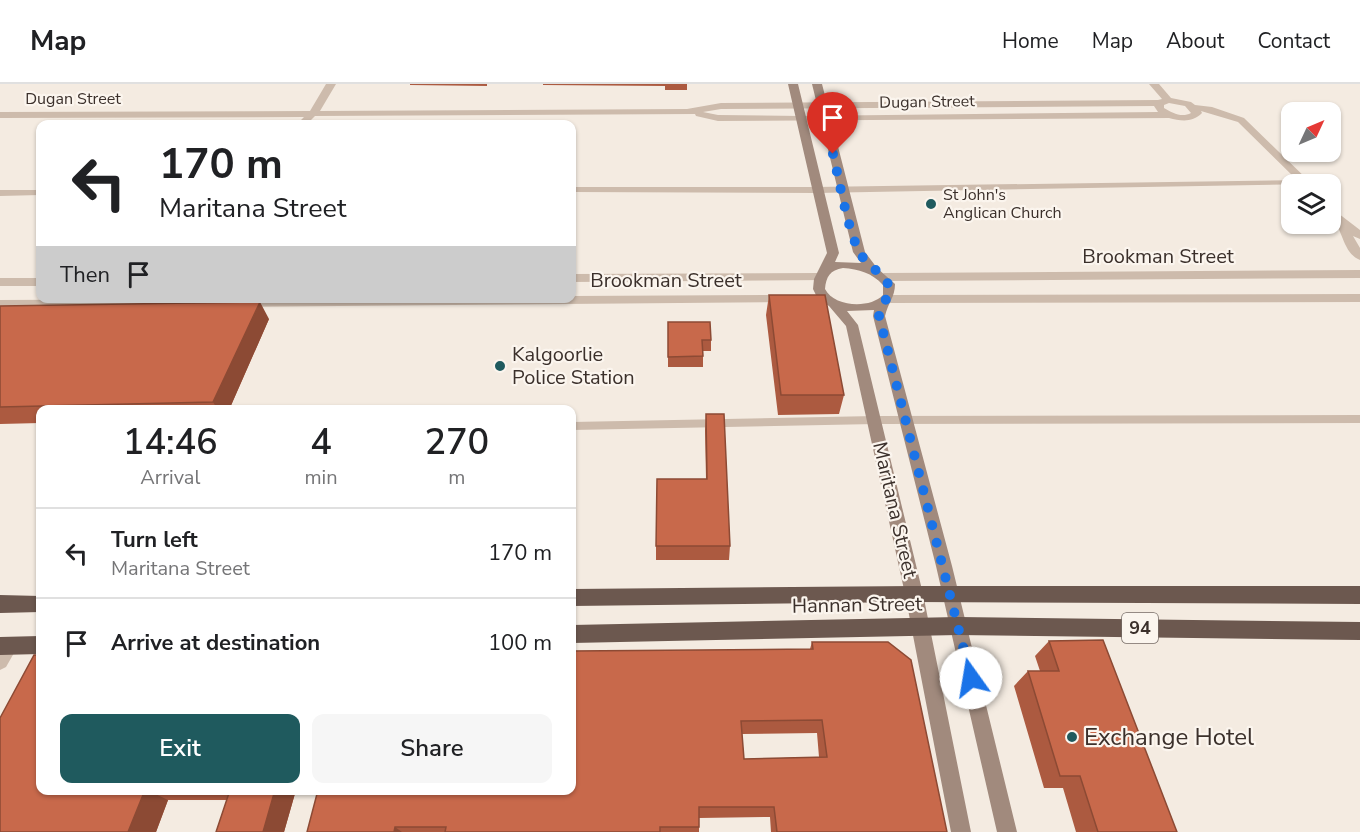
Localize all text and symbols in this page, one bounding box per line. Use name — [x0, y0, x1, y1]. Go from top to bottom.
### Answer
text: Map — [30, 22, 86, 60]
text: Home — [1002, 27, 1059, 55]
text: Map — [1092, 27, 1133, 55]
text: About — [1166, 27, 1224, 55]
text: Contact — [1257, 27, 1330, 55]
street label: Dugan Street — [25, 88, 121, 110]
street label: Dugan Street — [879, 90, 975, 114]
pin — [807, 92, 858, 154]
icon: arrive — [816, 101, 849, 134]
north arrow — [1281, 102, 1341, 162]
map controls — [1281, 102, 1341, 234]
text: 170 m — [159, 136, 283, 193]
icon: left — [60, 144, 138, 222]
button: layers — [1281, 174, 1341, 234]
place label: St John's Anglican Church — [943, 184, 1062, 224]
text: Maritana Street — [159, 190, 346, 227]
marker: St John's Anglican Church — [924, 197, 938, 211]
street label: Brookman Street — [1082, 243, 1235, 270]
icon: arrive — [122, 258, 155, 291]
text: Then — [60, 260, 110, 290]
street label: Brookman Street — [590, 267, 743, 294]
place label: Kalgoorlie Police Station — [512, 341, 635, 391]
marker: Kalgoorlie Police Station — [493, 359, 507, 373]
text: 14:46 — [123, 418, 218, 467]
text: 4 — [310, 418, 332, 467]
text: 270 — [424, 418, 489, 467]
street label: Maritana Street — [866, 439, 924, 582]
text: Arrival — [140, 464, 200, 491]
text: min — [305, 464, 338, 491]
text: m — [448, 464, 465, 491]
text: Turn left — [111, 525, 198, 555]
icon: left — [60, 537, 93, 570]
text: 170 m — [488, 538, 552, 568]
text: Maritana Street — [111, 555, 250, 582]
street label: Hannan Street — [792, 590, 923, 620]
road number: 94 — [1122, 613, 1158, 643]
icon: arrive — [60, 627, 93, 660]
text: Arrive at destination — [111, 628, 320, 658]
text: 100 m — [488, 628, 552, 658]
position arrow — [939, 646, 1003, 710]
button: Exit — [60, 714, 300, 783]
button: Share — [312, 714, 552, 783]
place label: Exchange Hotel — [1084, 721, 1254, 753]
marker: Exchange Hotel — [1065, 730, 1079, 744]

